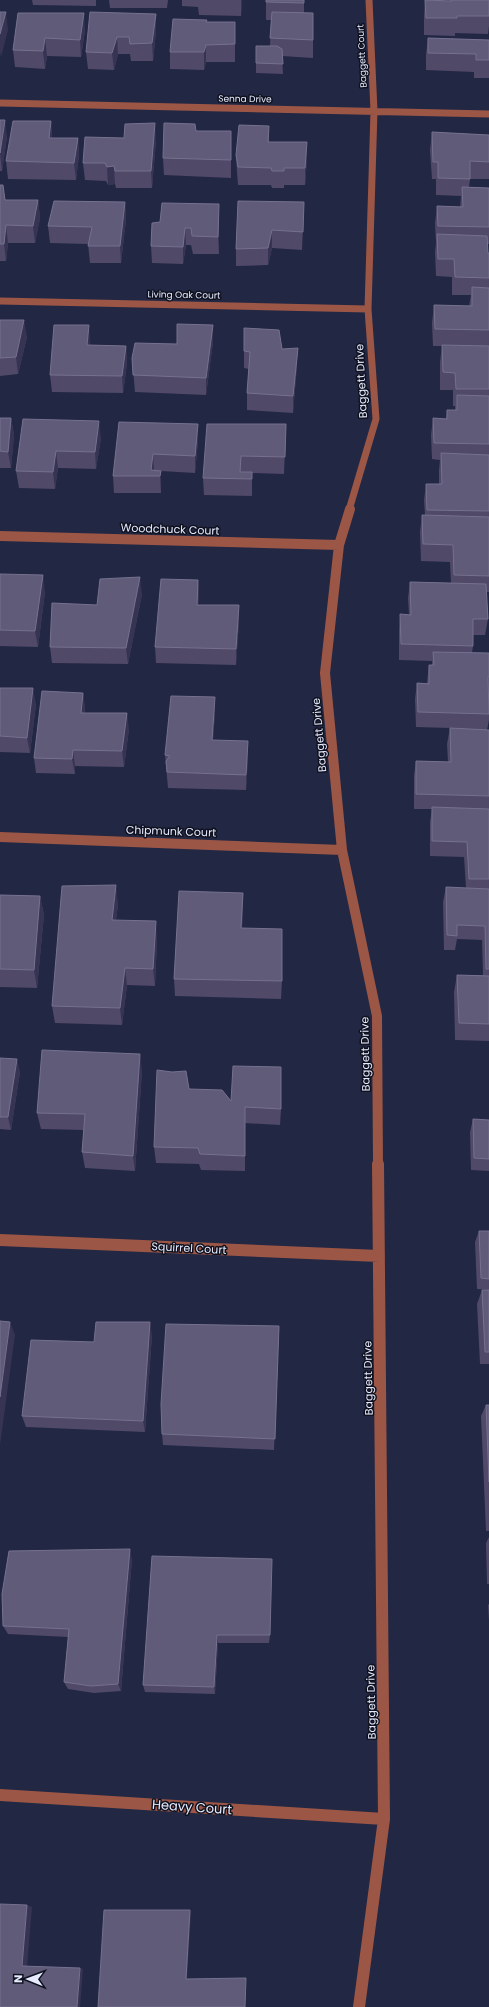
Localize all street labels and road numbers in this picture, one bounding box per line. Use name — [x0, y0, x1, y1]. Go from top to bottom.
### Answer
street label: Baggett Court — [354, 24, 370, 88]
street label: Senna Drive — [218, 93, 272, 105]
street label: Living Oak Court — [147, 288, 221, 302]
street label: Baggett Drive — [351, 343, 371, 419]
street label: Woodchuck Court — [120, 519, 220, 539]
street label: Baggett Drive — [308, 697, 330, 773]
street label: Chipmunk Court — [126, 821, 216, 841]
street label: Baggett Drive — [356, 1016, 374, 1091]
street label: Squirrel Court — [151, 1238, 227, 1258]
street label: Baggett Drive — [359, 1340, 377, 1415]
street label: Baggett Drive — [362, 1664, 380, 1739]
street label: Heavy Court — [151, 1795, 233, 1819]

